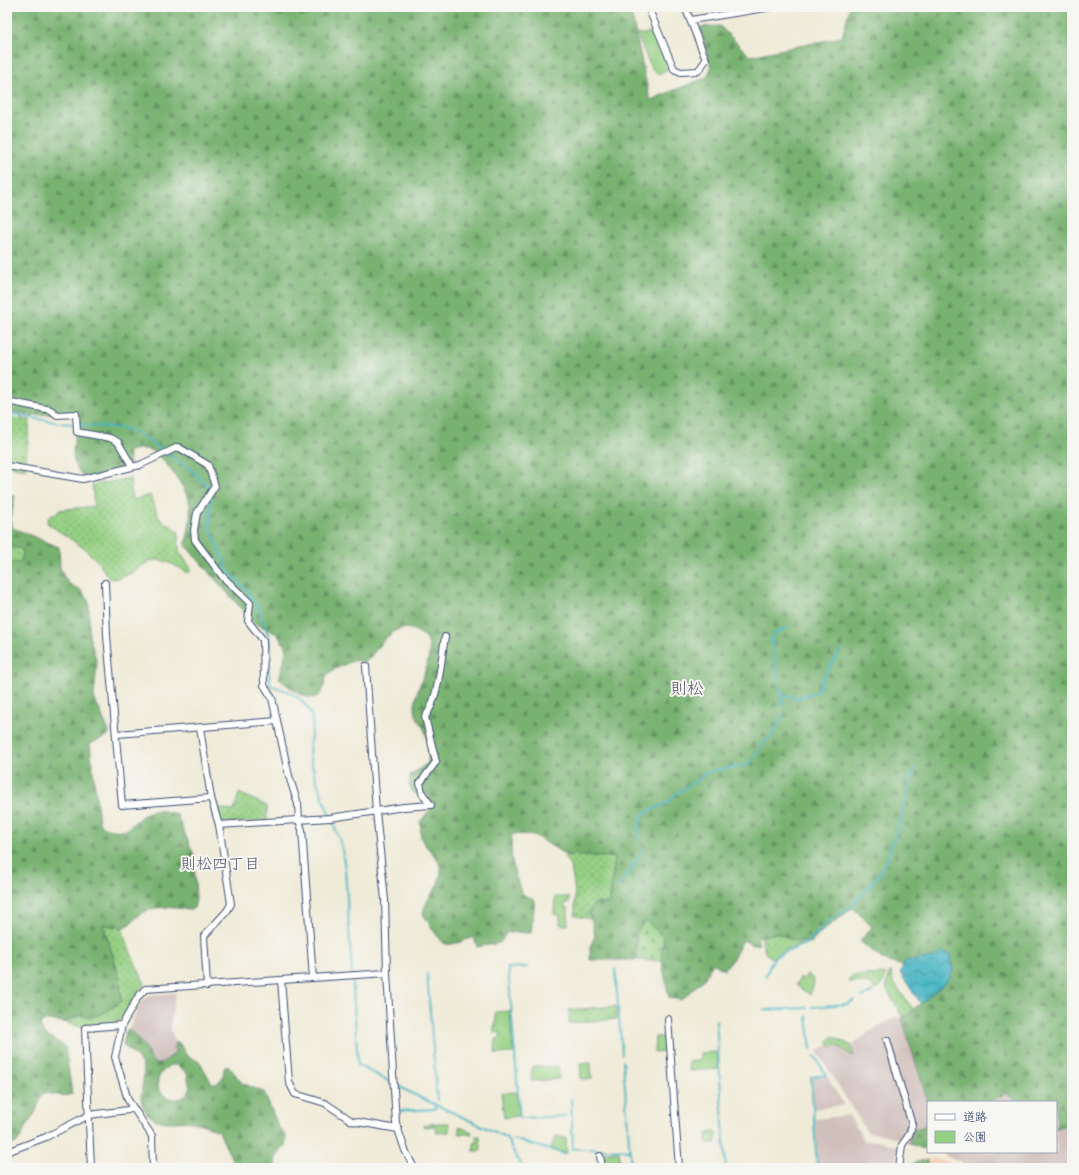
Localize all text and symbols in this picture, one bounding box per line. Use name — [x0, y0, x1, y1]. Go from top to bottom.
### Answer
district label: 則松 — [670, 673, 704, 703]
district label: 則松四丁目 — [180, 849, 260, 878]
legend — [927, 1101, 1057, 1153]
text: 道路 — [963, 1106, 987, 1128]
text: 公園 — [963, 1126, 987, 1148]

